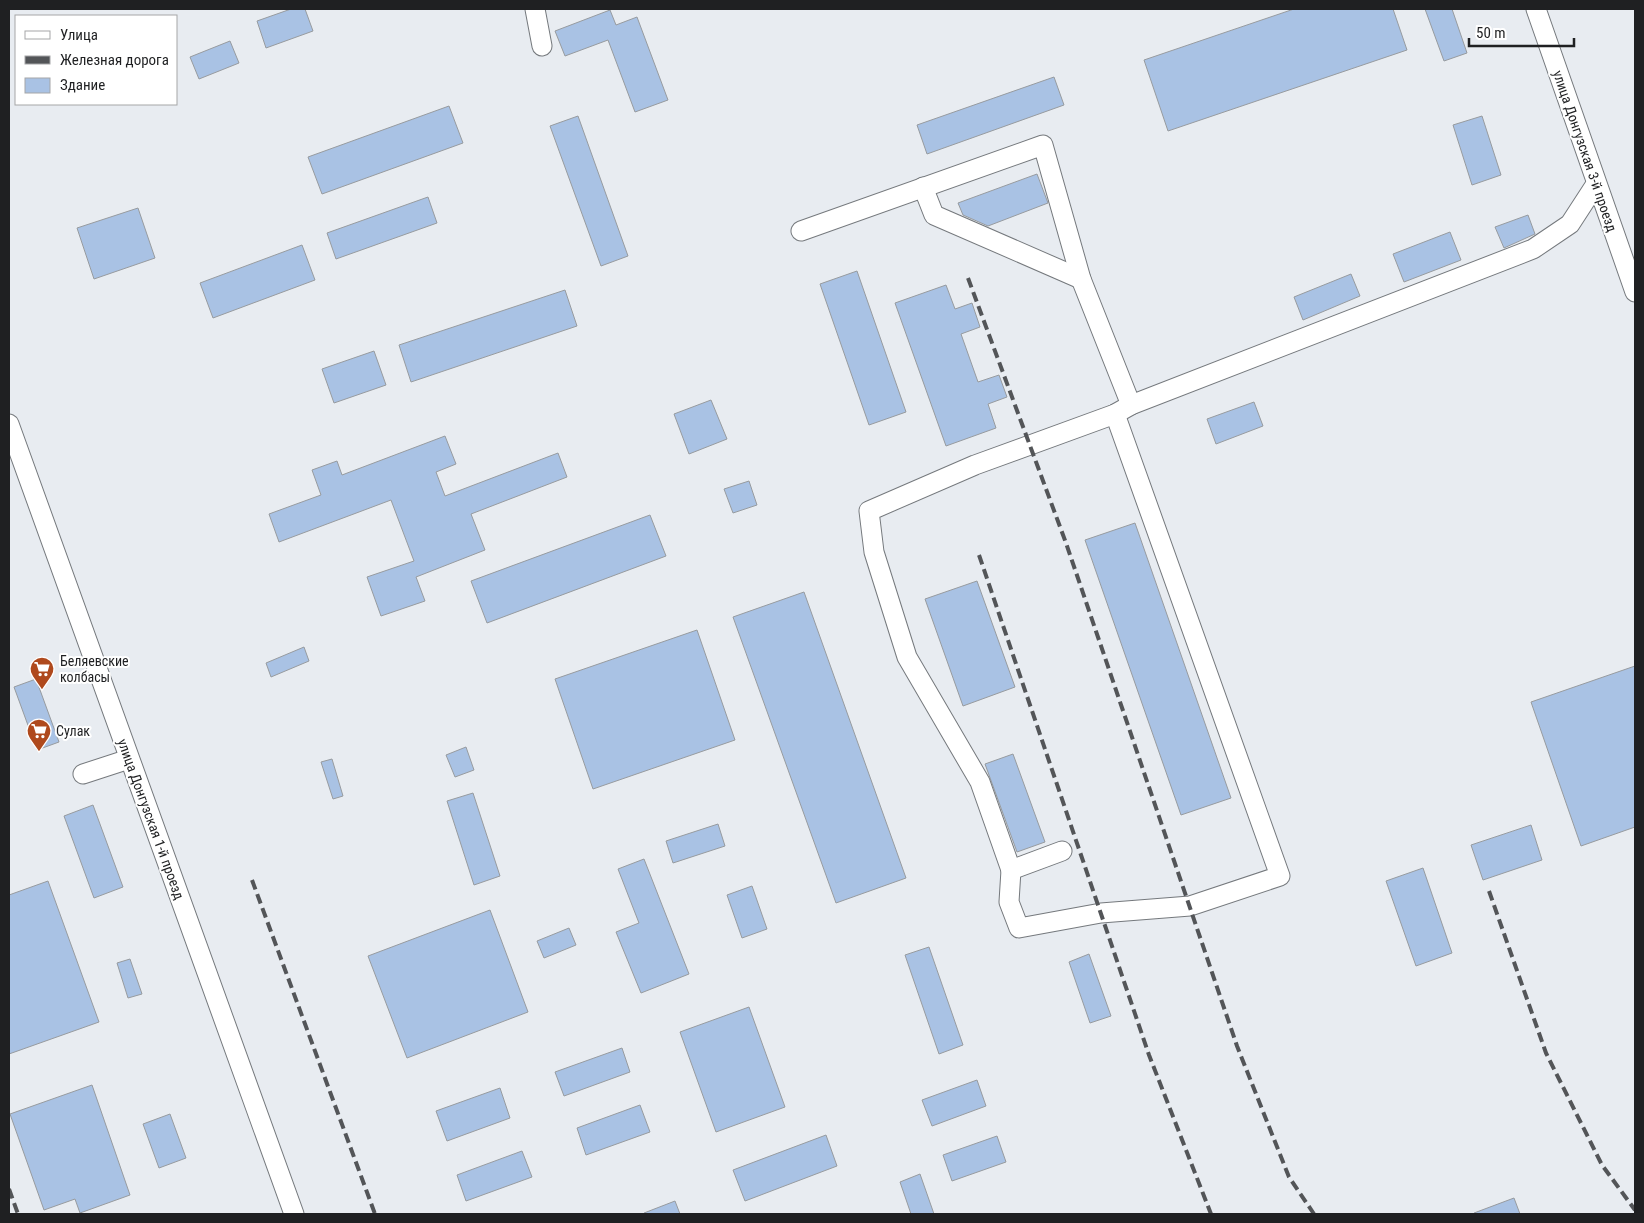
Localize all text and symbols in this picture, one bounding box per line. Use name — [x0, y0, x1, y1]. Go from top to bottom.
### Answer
legend — [15, 15, 178, 105]
scale bar — [1469, 15, 1574, 47]
text: 50 m — [1476, 24, 1506, 42]
text: Улица — [60, 26, 98, 44]
text: Железная дорога — [60, 51, 169, 69]
street label: улица Донгузская 3-й проезд — [1550, 68, 1620, 234]
text: Здание — [60, 76, 105, 94]
place label: Беляевские колбасы — [60, 653, 129, 685]
supermarket icon: Беляевские колбасы — [29, 656, 55, 690]
supermarket icon: Сулак — [26, 718, 52, 752]
place label: Сулак — [56, 723, 90, 739]
street label: улица Донгузская 1-й проезд — [114, 737, 188, 902]

